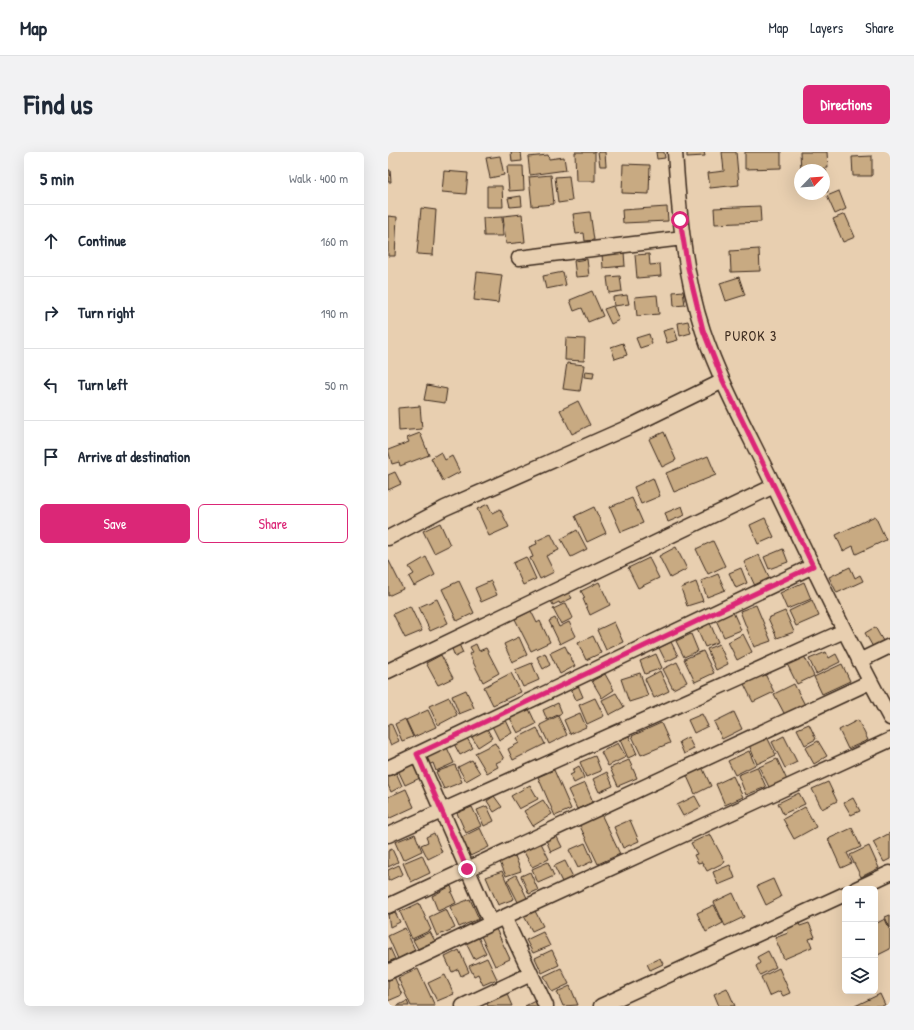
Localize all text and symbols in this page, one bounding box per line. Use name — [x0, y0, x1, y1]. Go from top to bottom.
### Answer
text: Map — [20, 15, 47, 41]
text: Map — [768, 18, 788, 37]
text: Layers — [810, 18, 843, 37]
text: Share — [865, 18, 894, 37]
text: Find us — [24, 85, 93, 123]
button: Directions — [803, 85, 890, 124]
north arrow — [794, 164, 830, 200]
text: 5 min — [40, 167, 74, 190]
text: Walk · 400 m — [289, 169, 348, 187]
route start — [671, 211, 689, 229]
icon: ahead — [40, 230, 62, 252]
text: Continue — [78, 230, 126, 251]
text: 160 m — [320, 232, 348, 250]
icon: right — [40, 302, 62, 324]
text: Turn right — [78, 302, 134, 323]
text: 190 m — [321, 304, 348, 322]
district label: PUROK 3 — [725, 326, 777, 345]
icon: left — [40, 374, 62, 396]
text: Turn left — [78, 374, 128, 395]
text: 50 m — [325, 376, 348, 394]
icon: arrive — [40, 446, 62, 468]
text: Arrive at destination — [78, 446, 190, 467]
button: Save — [40, 504, 190, 543]
button: Share — [198, 504, 348, 543]
route end — [458, 860, 476, 878]
map controls — [842, 886, 878, 994]
button: + — [842, 886, 878, 922]
button: − — [842, 922, 878, 958]
button: layers — [842, 958, 878, 994]

